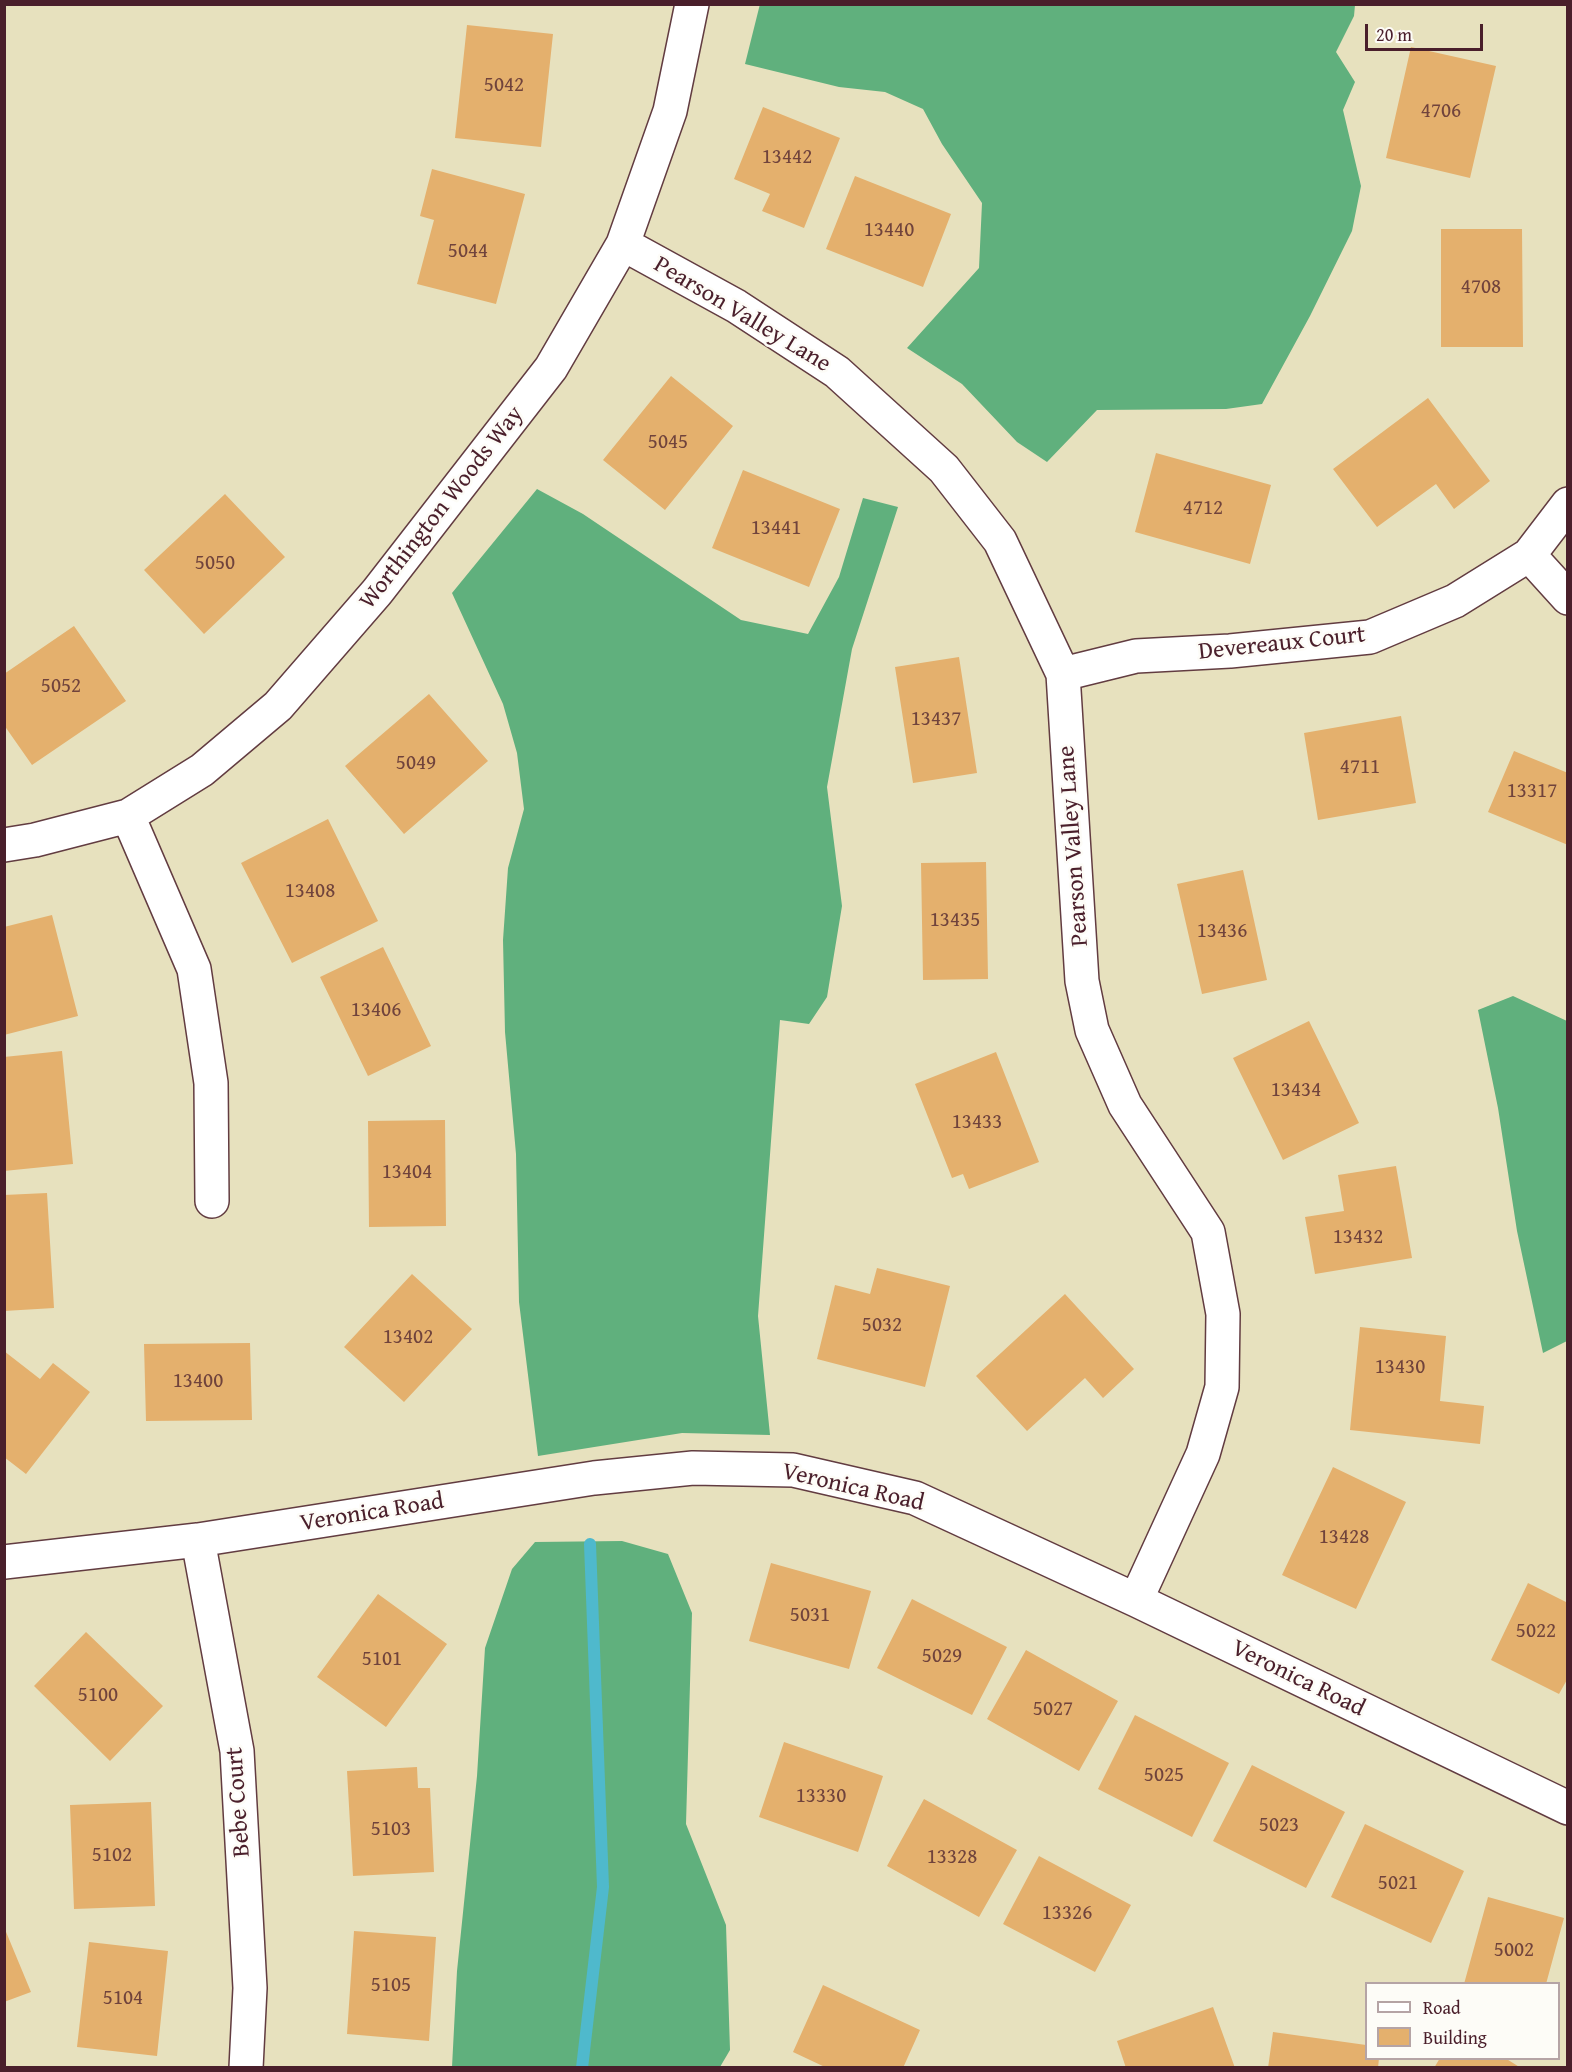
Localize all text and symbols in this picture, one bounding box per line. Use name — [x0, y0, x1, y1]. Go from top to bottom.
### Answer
scale bar — [1368, 12, 1486, 50]
text: 20 m — [1376, 21, 1412, 48]
house number: 5042 — [484, 73, 524, 99]
house number: 4706 — [1421, 99, 1461, 125]
house number: 13442 — [762, 145, 812, 171]
house number: 13440 — [864, 218, 914, 244]
house number: 5044 — [448, 239, 488, 265]
street label: Pearson Valley Lane — [648, 251, 836, 379]
house number: 4708 — [1461, 275, 1501, 301]
street label: Worthington Woods Way — [354, 401, 530, 615]
house number: 5045 — [648, 430, 688, 456]
house number: 4712 — [1183, 496, 1223, 522]
house number: 13441 — [751, 516, 801, 542]
house number: 5050 — [195, 551, 235, 577]
street label: Devereaux Court — [1197, 621, 1367, 667]
house number: 5052 — [41, 674, 81, 700]
house number: 13437 — [911, 707, 961, 733]
street label: Pearson Valley Lane — [1053, 745, 1095, 947]
house number: 5049 — [396, 751, 436, 777]
house number: 4711 — [1340, 755, 1380, 781]
house number: 13317 — [1507, 779, 1557, 805]
house number: 13408 — [285, 879, 335, 905]
house number: 13435 — [930, 908, 980, 934]
house number: 13436 — [1197, 919, 1247, 945]
house number: 13406 — [351, 998, 401, 1024]
house number: 13434 — [1271, 1078, 1321, 1104]
house number: 13433 — [952, 1110, 1002, 1136]
house number: 13404 — [382, 1160, 432, 1186]
house number: 13432 — [1333, 1225, 1383, 1251]
house number: 5032 — [862, 1313, 902, 1339]
house number: 13402 — [383, 1325, 433, 1351]
house number: 13430 — [1375, 1355, 1425, 1381]
house number: 13400 — [173, 1369, 223, 1395]
street label: Veronica Road — [779, 1458, 927, 1518]
street label: Veronica Road — [298, 1487, 446, 1539]
house number: 13428 — [1319, 1525, 1369, 1551]
house number: 5031 — [790, 1603, 830, 1629]
house number: 5022 — [1516, 1619, 1556, 1645]
street label: Veronica Road — [1227, 1634, 1369, 1724]
house number: 5029 — [922, 1644, 962, 1670]
house number: 5101 — [362, 1647, 402, 1673]
house number: 5100 — [78, 1683, 118, 1709]
house number: 5027 — [1033, 1697, 1073, 1723]
street label: Bebe Court — [221, 1746, 257, 1858]
house number: 5025 — [1144, 1763, 1184, 1789]
house number: 13330 — [796, 1784, 846, 1810]
house number: 5023 — [1259, 1813, 1299, 1839]
house number: 5103 — [371, 1817, 411, 1843]
house number: 5102 — [92, 1843, 132, 1869]
house number: 13328 — [927, 1845, 977, 1871]
house number: 5021 — [1378, 1871, 1418, 1897]
house number: 13326 — [1042, 1901, 1092, 1927]
house number: 5002 — [1494, 1938, 1534, 1964]
house number: 5105 — [371, 1973, 411, 1999]
legend — [1365, 1982, 1560, 2060]
house number: 5104 — [103, 1986, 143, 2012]
text: Road — [1423, 1994, 1461, 2021]
text: Building — [1423, 2024, 1487, 2051]

